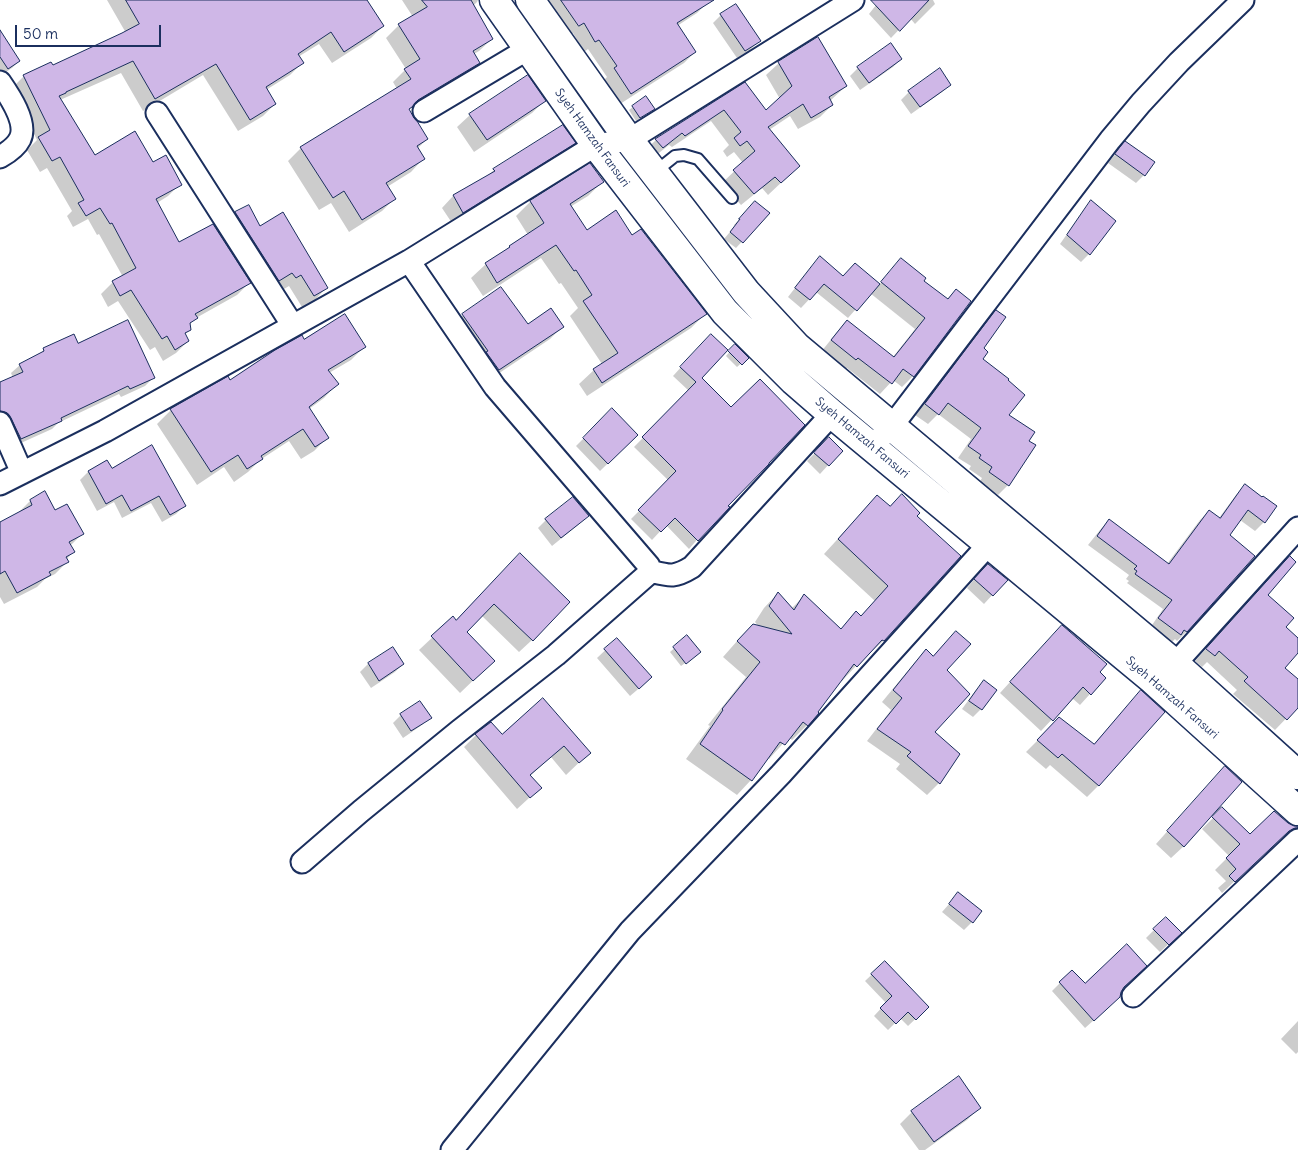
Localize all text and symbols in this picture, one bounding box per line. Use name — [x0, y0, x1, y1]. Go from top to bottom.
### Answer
scale bar — [18, 15, 164, 47]
text: 50 m — [23, 24, 58, 43]
street label: Syeh Hamzah Fansuri — [551, 86, 633, 190]
street label: Syeh Hamzah Fansuri — [812, 395, 912, 481]
street label: Syeh Hamzah Fansuri — [1123, 654, 1221, 742]

